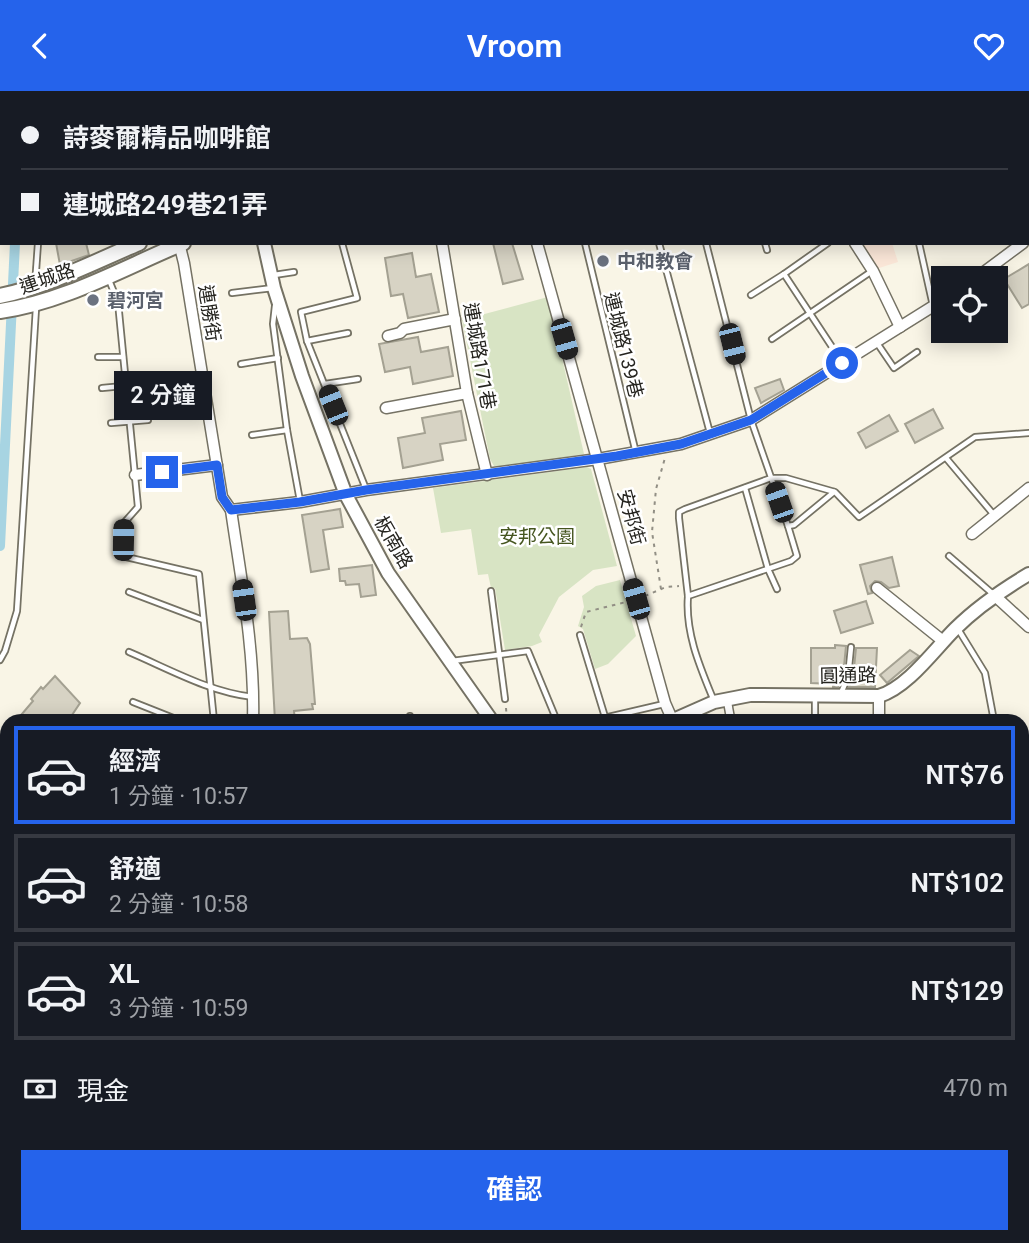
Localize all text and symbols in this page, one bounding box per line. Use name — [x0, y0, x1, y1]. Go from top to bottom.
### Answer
icon: back — [21, 27, 59, 65]
text: Vroom — [467, 27, 562, 65]
icon: heart — [970, 27, 1008, 65]
text: 詩麥爾精品咖啡館 — [63, 123, 271, 153]
text: 連城路249巷21弄 — [63, 190, 268, 220]
place label: 中和教會 — [617, 250, 693, 273]
marker: 中和教會 — [595, 253, 611, 269]
street label: 連城路 — [16, 258, 78, 299]
map controls — [931, 266, 1008, 343]
button: locate — [931, 266, 1008, 343]
street label: 連勝街 — [194, 283, 225, 343]
place label: 碧河宮 — [107, 289, 164, 312]
street label: 連城路139巷 — [599, 290, 648, 400]
marker: 碧河宮 — [85, 292, 101, 308]
street label: 連城路171巷 — [459, 301, 500, 411]
car — [549, 316, 580, 362]
car — [717, 321, 748, 367]
route start — [826, 347, 858, 379]
callout: 2 分鐘 — [113, 371, 211, 419]
text: 2 分鐘 — [131, 382, 195, 409]
car — [316, 382, 351, 428]
route end — [146, 456, 178, 488]
car — [763, 479, 796, 525]
street label: 安邦街 — [613, 487, 650, 548]
street label: 板南路 — [369, 512, 418, 573]
car — [113, 519, 134, 561]
park label: 安邦公園 — [499, 525, 575, 548]
car — [621, 576, 652, 622]
car — [231, 578, 258, 622]
street label: 圓通路 — [819, 664, 877, 687]
icon: car — [25, 744, 88, 807]
text: 經濟 — [109, 746, 161, 776]
text: NT$76 — [925, 760, 1004, 790]
text: 1 分鐘 · 10:57 — [109, 783, 248, 810]
icon: car — [25, 852, 88, 915]
text: 舒適 — [109, 854, 161, 884]
text: NT$102 — [911, 868, 1004, 898]
text: 2 分鐘 · 10:58 — [109, 891, 248, 918]
text: XL — [109, 959, 140, 989]
icon: car — [25, 960, 88, 1023]
text: NT$129 — [911, 976, 1004, 1006]
text: 3 分鐘 · 10:59 — [109, 995, 248, 1022]
icon: cash — [21, 1070, 59, 1108]
text: 470 m — [943, 1075, 1008, 1102]
text: 現金 — [77, 1076, 129, 1106]
button: 確認 — [21, 1150, 1008, 1230]

